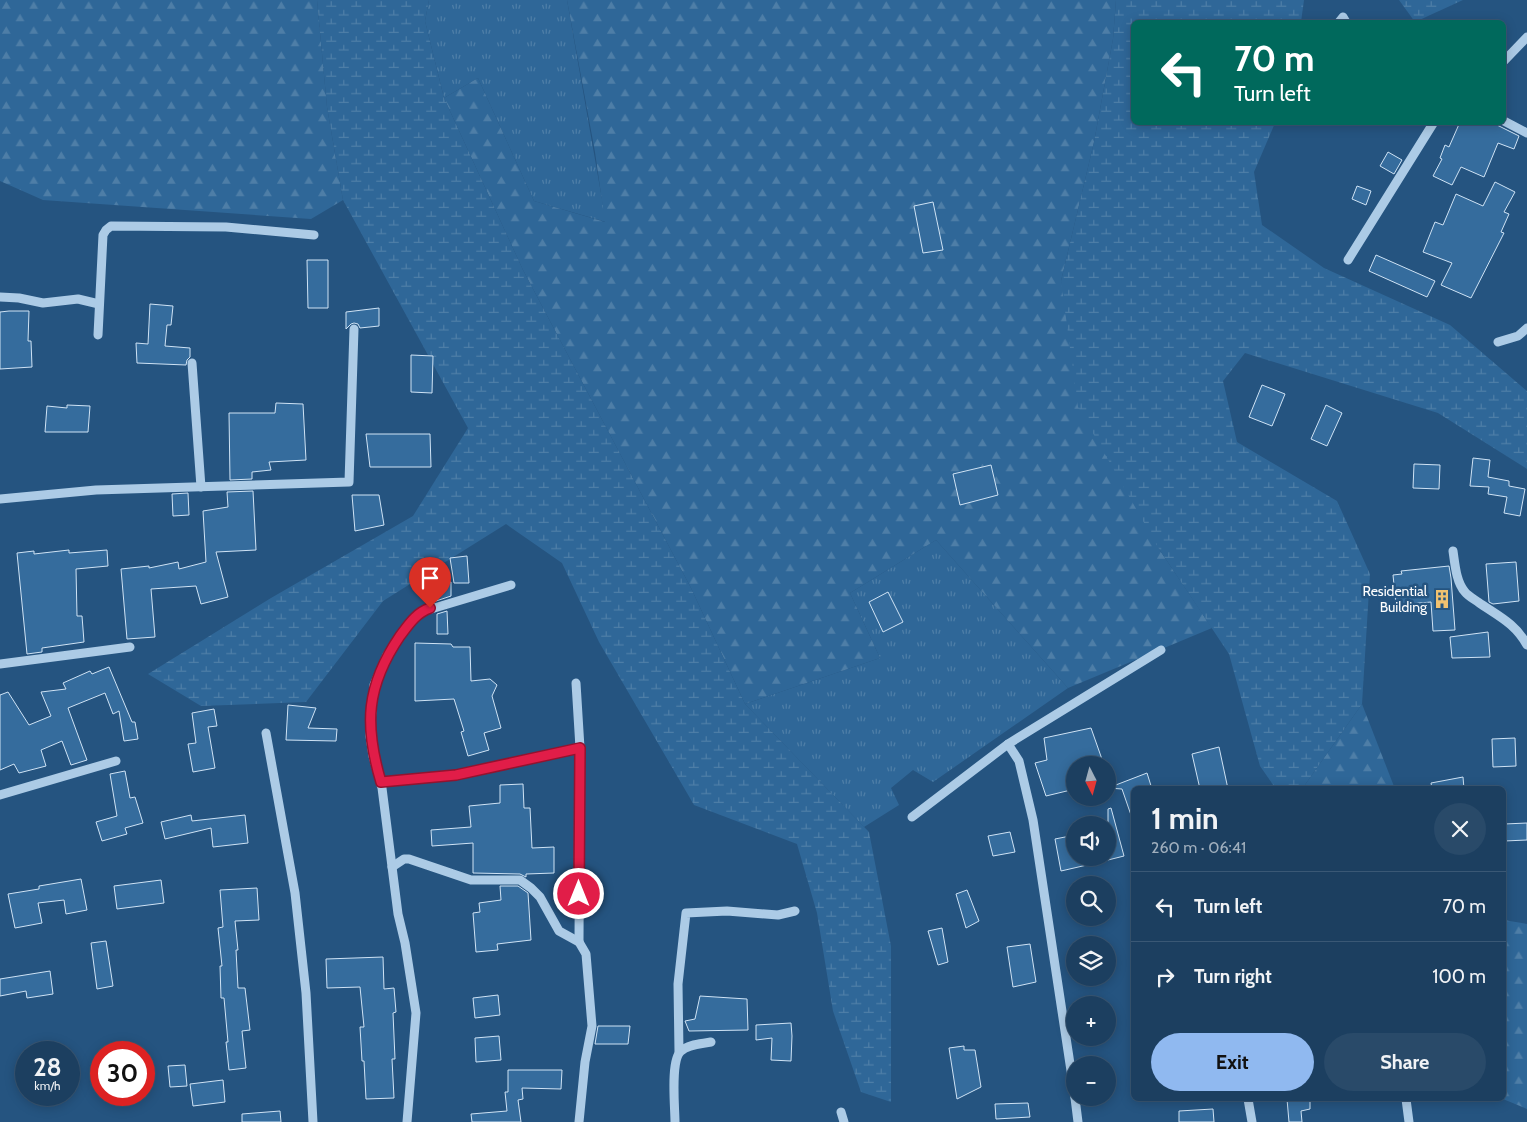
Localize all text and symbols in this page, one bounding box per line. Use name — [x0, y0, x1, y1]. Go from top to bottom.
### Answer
text: 70 m — [1234, 37, 1315, 80]
icon: left — [1151, 40, 1216, 105]
text: Turn left — [1234, 80, 1311, 107]
pin — [409, 557, 451, 608]
icon: arrive — [416, 564, 444, 592]
place label: Residential Building — [1363, 582, 1428, 616]
building icon: Residential Building — [1431, 588, 1453, 610]
north arrow — [1066, 756, 1116, 806]
map controls — [1066, 756, 1116, 1106]
text: 1 min — [1151, 800, 1219, 837]
button: close — [1434, 803, 1486, 855]
button: sound — [1066, 816, 1116, 866]
text: 260 m · 06:41 — [1151, 838, 1246, 857]
position arrow — [552, 867, 604, 919]
button: search — [1066, 876, 1116, 926]
icon: left — [1151, 893, 1179, 921]
text: Turn left — [1194, 895, 1262, 918]
text: 70 m — [1442, 895, 1486, 918]
button: layers — [1066, 936, 1116, 986]
icon: right — [1151, 963, 1179, 991]
text: Turn right — [1194, 965, 1272, 988]
text: 100 m — [1432, 965, 1486, 988]
button: + — [1066, 996, 1116, 1046]
button: Exit — [1151, 1033, 1314, 1091]
button: Share — [1324, 1033, 1486, 1091]
speed limit sign: 30 — [90, 1041, 155, 1106]
text: 28 — [33, 1052, 62, 1082]
button: − — [1066, 1056, 1116, 1106]
text: km/h — [34, 1078, 61, 1093]

